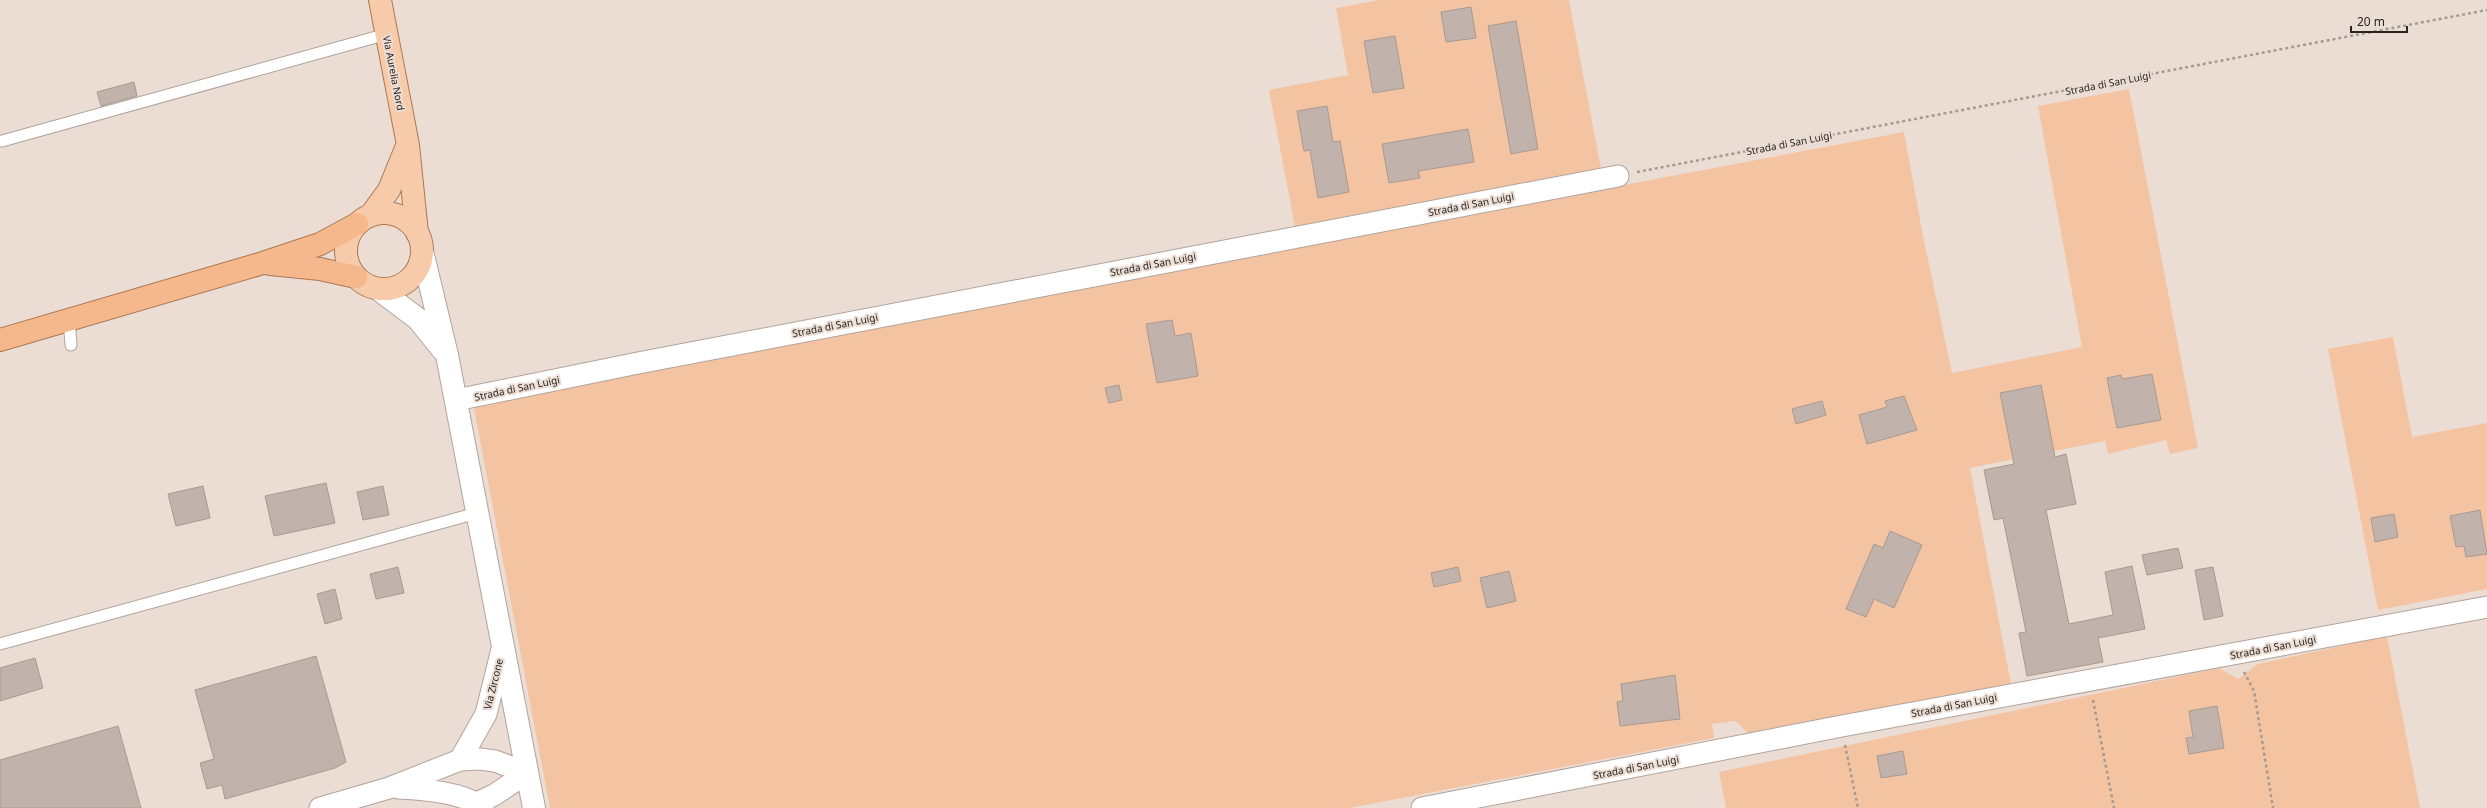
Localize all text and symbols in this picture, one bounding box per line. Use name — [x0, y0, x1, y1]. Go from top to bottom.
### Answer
scale bar — [2351, 8, 2407, 34]
text: 20 m — [2357, 13, 2385, 30]
street label: Via Aurelia Nord — [380, 34, 408, 112]
street label: Strada di San Luigi — [2064, 68, 2152, 98]
street label: Strada di San Luigi — [1745, 128, 1833, 158]
street label: Strada di San Luigi — [1427, 189, 1515, 219]
street label: Strada di San Luigi — [1109, 249, 1197, 279]
street label: Strada di San Luigi — [791, 310, 879, 340]
street label: Strada di San Luigi — [473, 372, 561, 404]
street label: Strada di San Luigi — [2229, 632, 2317, 662]
street label: Via Zircone — [480, 657, 506, 711]
street label: Strada di San Luigi — [1910, 690, 1998, 720]
street label: Strada di San Luigi — [1592, 752, 1680, 782]

